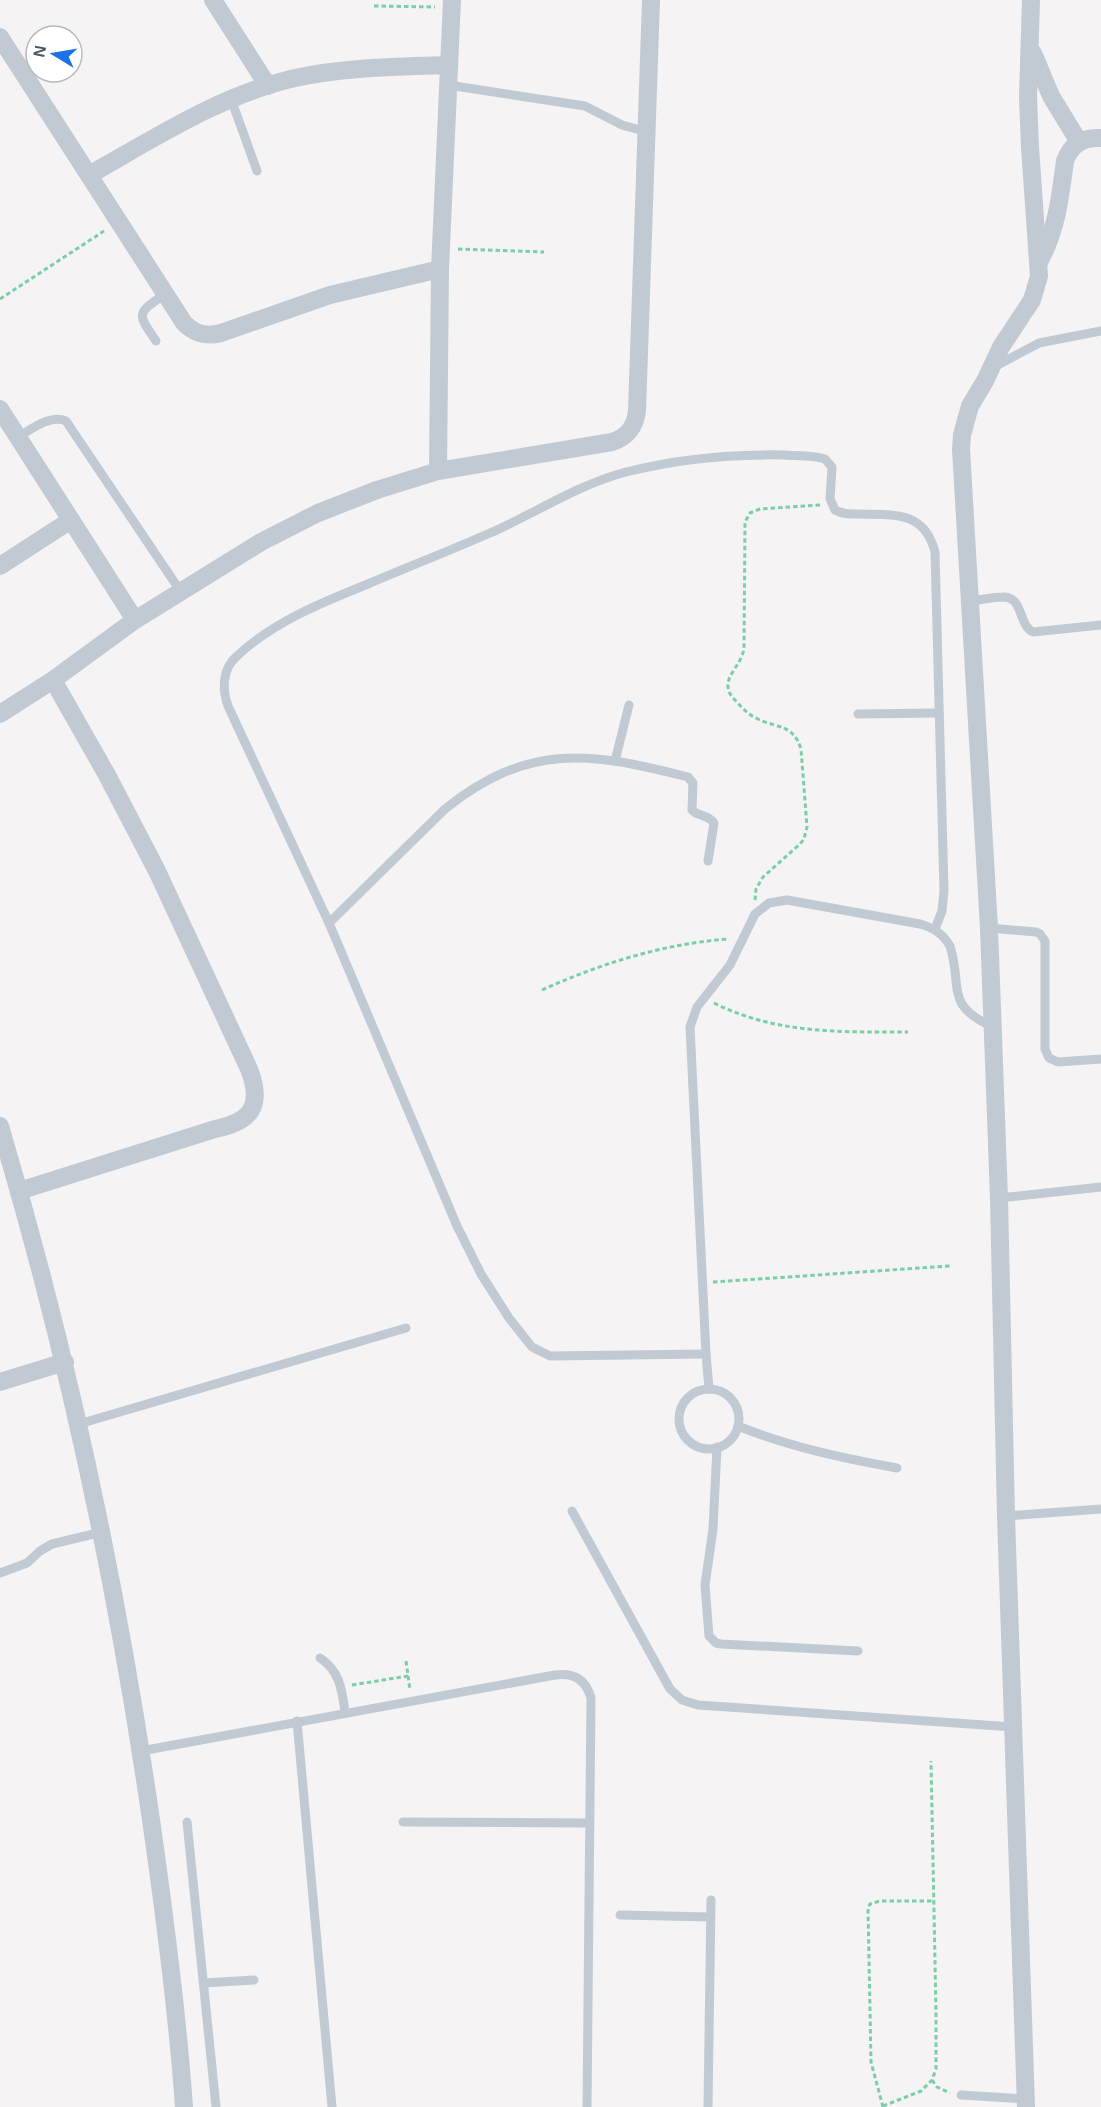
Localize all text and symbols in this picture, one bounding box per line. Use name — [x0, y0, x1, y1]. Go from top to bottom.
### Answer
north arrow — [24, 24, 84, 84]
text: N — [30, 44, 49, 59]

